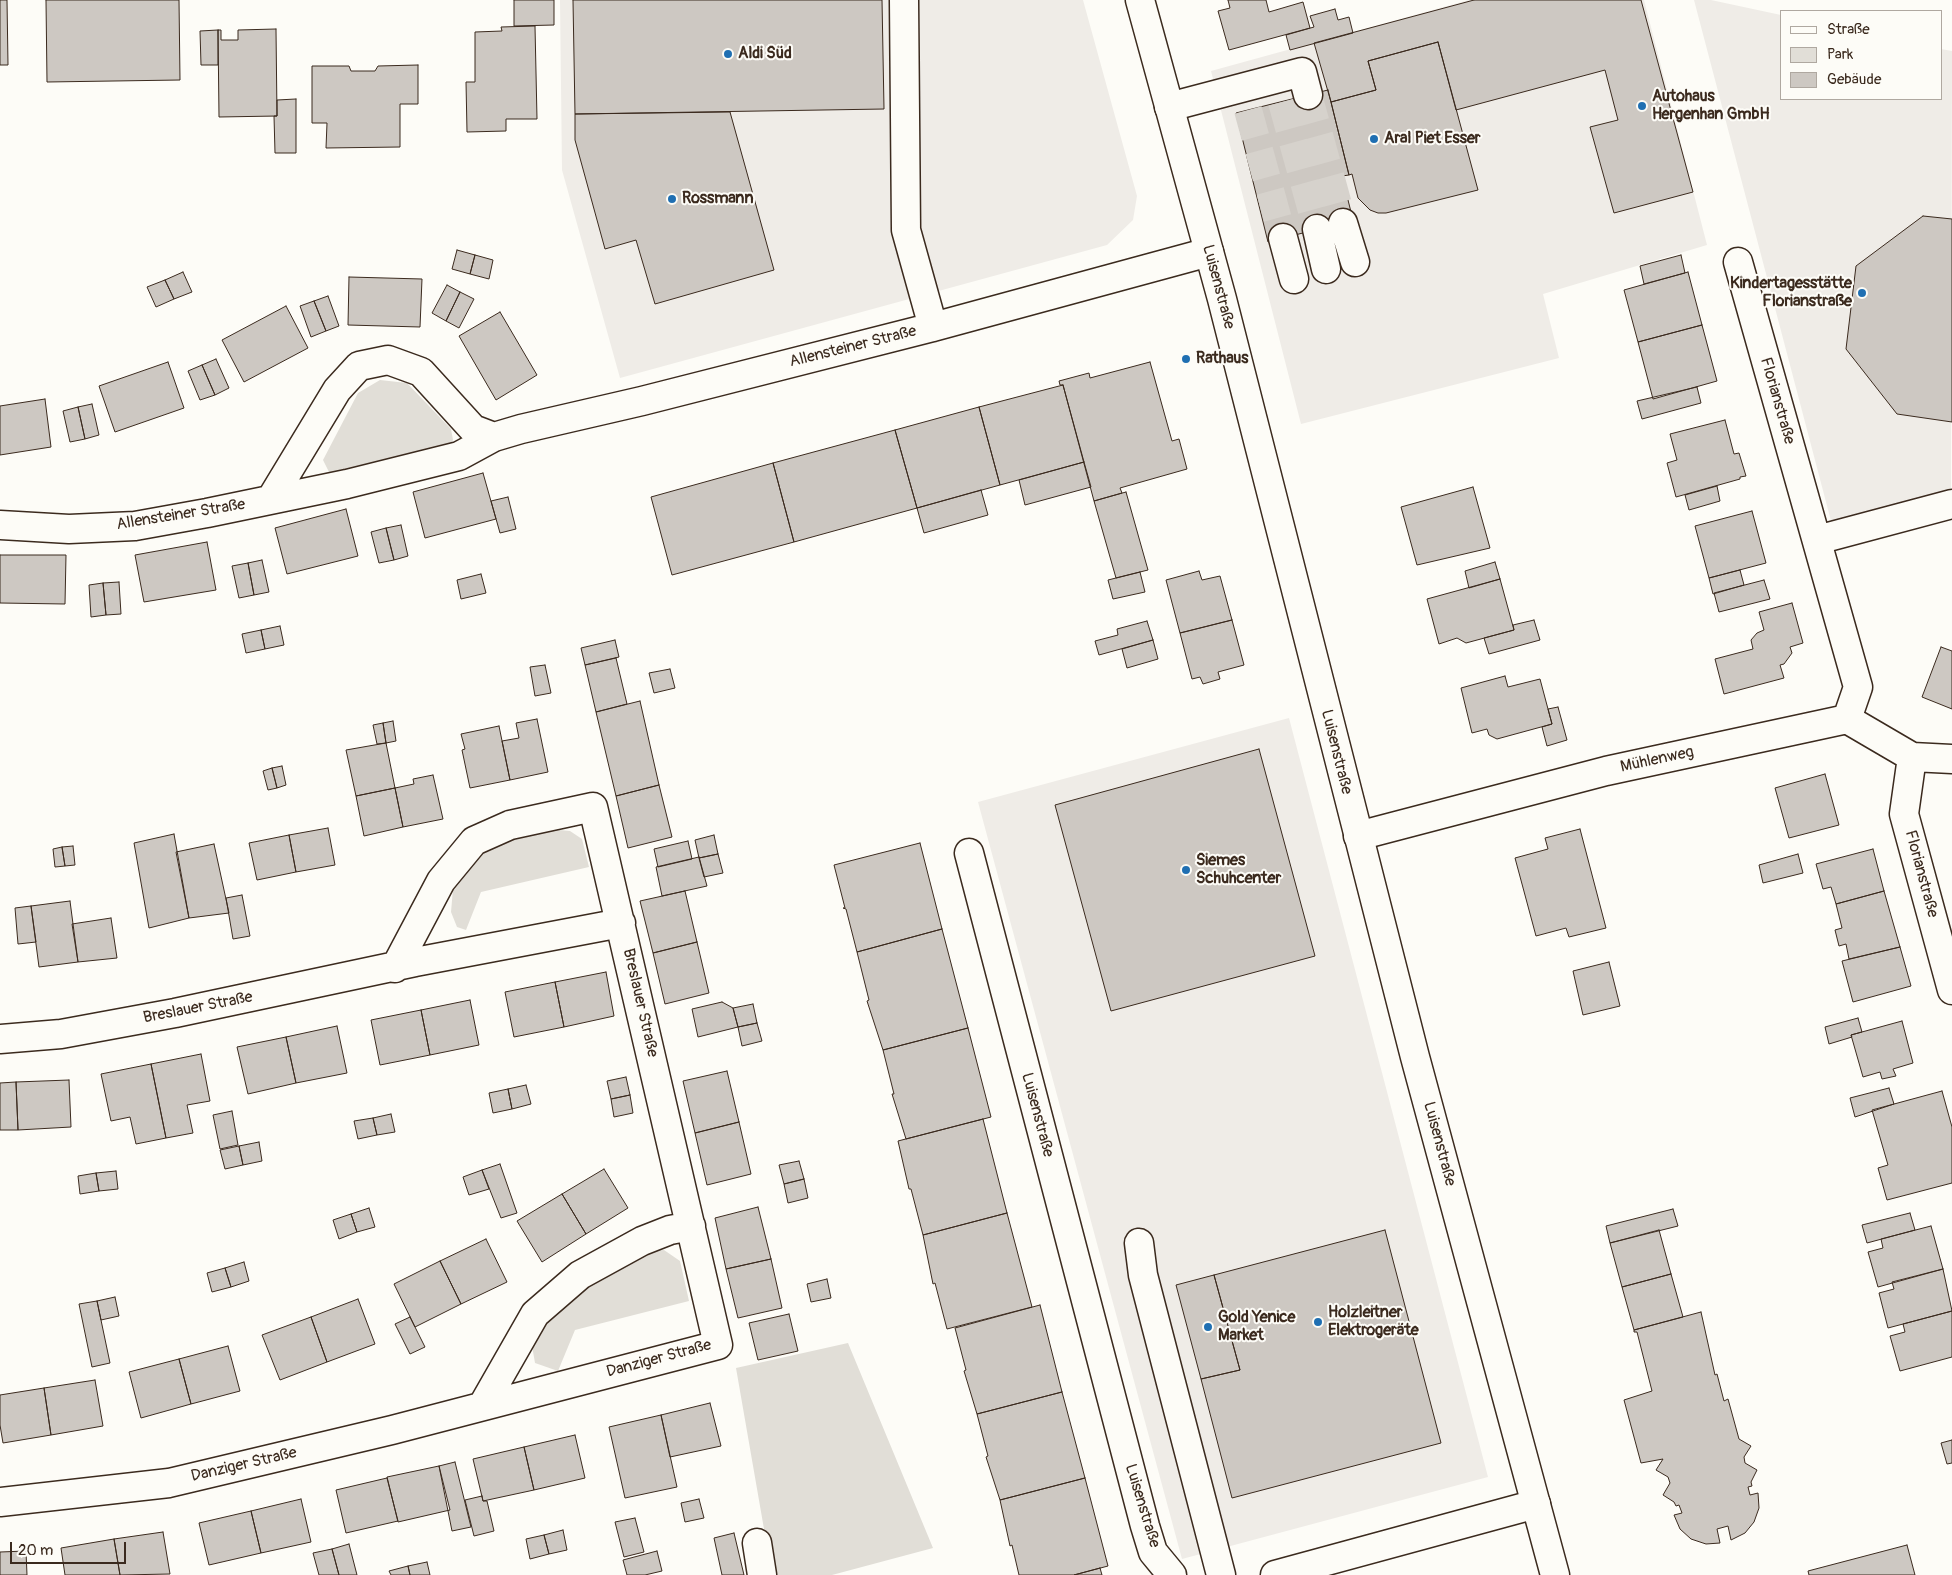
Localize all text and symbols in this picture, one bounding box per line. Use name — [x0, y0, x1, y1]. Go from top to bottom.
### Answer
legend — [1780, 10, 1942, 100]
text: Straße — [1827, 20, 1870, 39]
place label: Aldi Süd — [738, 44, 792, 64]
text: Park — [1827, 45, 1853, 64]
marker: Aldi Süd — [722, 48, 734, 60]
text: Gebäude — [1827, 70, 1881, 89]
place label: Autohaus Hergenhan GmbH — [1652, 87, 1770, 125]
marker: Autohaus Hergenhan GmbH — [1636, 100, 1648, 112]
place label: Aral Piet Esser — [1384, 129, 1481, 149]
marker: Aral Piet Esser — [1368, 133, 1380, 145]
place label: Rossmann — [682, 189, 753, 209]
marker: Rossmann — [666, 193, 678, 205]
street label: Luisenstraße — [1198, 243, 1238, 331]
place label: Kindertagesstätte Florianstraße — [1730, 274, 1852, 312]
marker: Kindertagesstätte Florianstraße — [1856, 287, 1868, 299]
street label: Allensteiner Straße — [788, 322, 918, 372]
place label: Rathaus — [1196, 349, 1248, 369]
marker: Rathaus — [1180, 353, 1192, 365]
street label: Florianstraße — [1755, 355, 1799, 447]
street label: Allensteiner Straße — [115, 495, 247, 535]
street label: Luisenstraße — [1316, 708, 1356, 796]
street label: Mühlenweg — [1619, 743, 1695, 777]
street label: Florianstraße — [1900, 828, 1942, 920]
place label: Siemes Schuhcenter — [1196, 851, 1281, 889]
marker: Siemes Schuhcenter — [1180, 864, 1192, 876]
street label: Breslauer Straße — [618, 947, 662, 1059]
street label: Breslauer Straße — [142, 988, 254, 1028]
street label: Luisenstraße — [1017, 1071, 1057, 1159]
street label: Luisenstraße — [1419, 1100, 1459, 1188]
place label: Holzleitner Elektrogeräte — [1328, 1303, 1419, 1341]
place label: Gold Yenice Market — [1218, 1308, 1295, 1346]
marker: Holzleitner Elektrogeräte — [1312, 1316, 1324, 1328]
marker: Gold Yenice Market — [1202, 1321, 1214, 1333]
street label: Danziger Straße — [604, 1336, 714, 1382]
street label: Danziger Straße — [189, 1444, 299, 1486]
street label: Luisenstraße — [1120, 1462, 1164, 1550]
scale bar — [12, 1532, 129, 1564]
text: 20 m — [18, 1541, 53, 1560]

